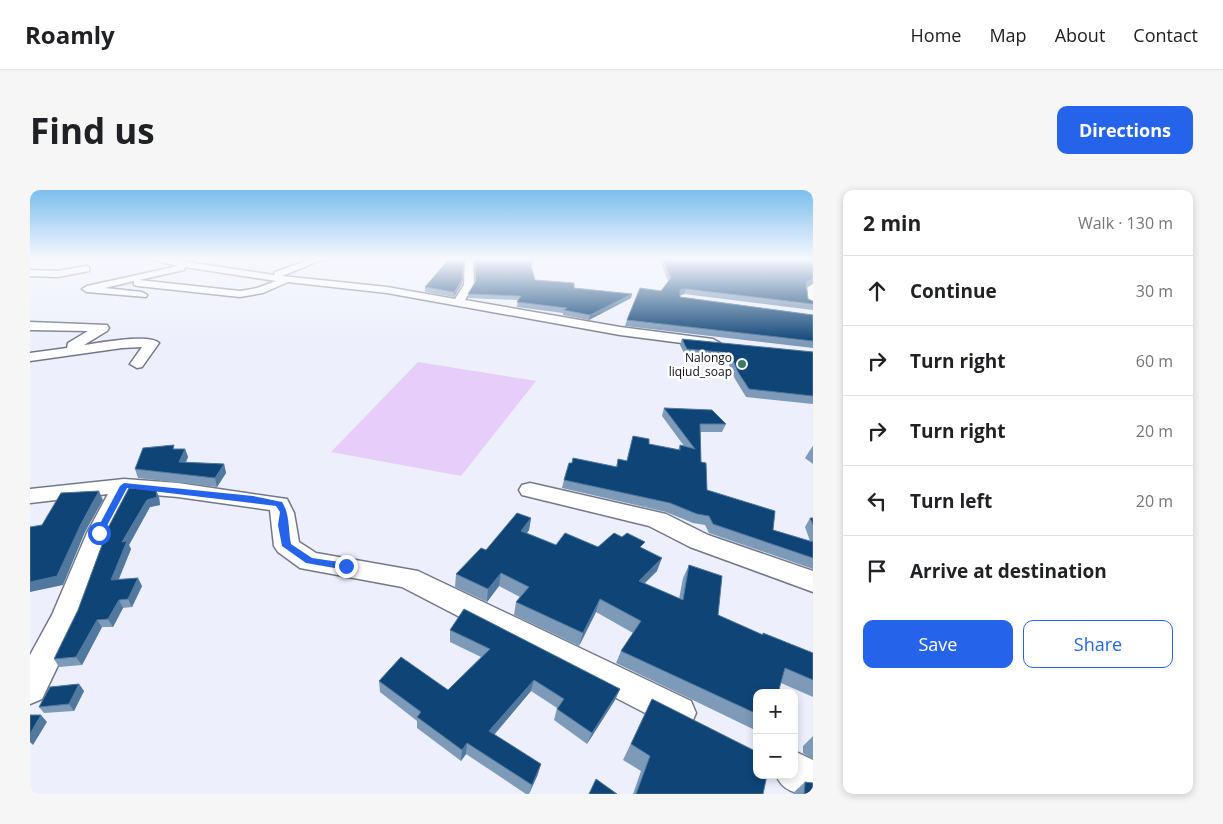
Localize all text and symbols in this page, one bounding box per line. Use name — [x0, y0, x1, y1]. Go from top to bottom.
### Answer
text: Roamly — [25, 18, 115, 51]
text: Home — [911, 23, 961, 47]
text: Map — [989, 23, 1027, 47]
text: About — [1055, 23, 1105, 47]
text: Contact — [1133, 23, 1198, 47]
button: Directions — [1057, 106, 1193, 154]
text: Find us — [30, 107, 155, 154]
text: 2 min — [863, 209, 921, 237]
text: Walk · 130 m — [1078, 212, 1173, 234]
icon: ahead — [863, 277, 891, 305]
text: Continue — [910, 278, 997, 304]
text: 30 m — [1136, 280, 1173, 302]
icon: right — [863, 347, 891, 375]
text: Turn right — [910, 348, 1005, 374]
place label: Nalongo liqiud_soap — [669, 349, 732, 380]
text: 60 m — [1136, 350, 1173, 372]
marker: Nalongo liqiud_soap — [736, 358, 748, 370]
icon: right — [863, 417, 891, 445]
text: Turn right — [910, 418, 1005, 444]
text: 20 m — [1136, 420, 1173, 442]
icon: left — [863, 487, 891, 515]
text: Turn left — [910, 488, 992, 514]
text: 20 m — [1136, 490, 1173, 512]
route start — [88, 522, 111, 545]
route end — [335, 555, 358, 578]
icon: arrive — [863, 557, 891, 585]
text: Arrive at destination — [910, 558, 1107, 584]
button: Save — [863, 620, 1013, 668]
button: Share — [1023, 620, 1173, 668]
map controls — [753, 689, 798, 779]
button: + — [753, 689, 798, 734]
button: − — [753, 734, 798, 779]

